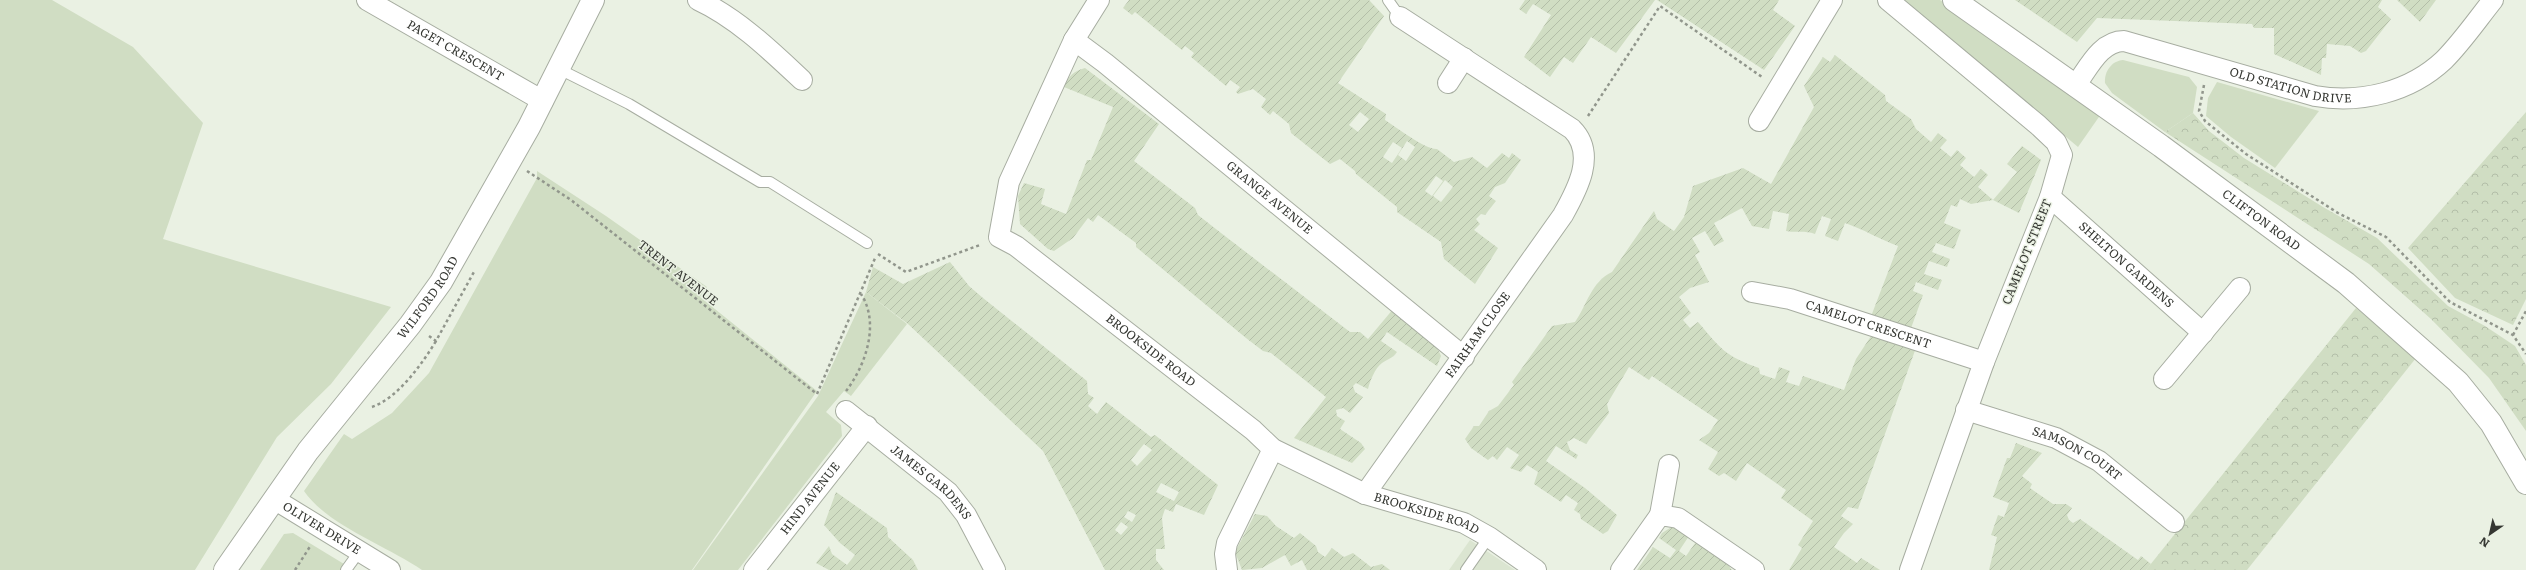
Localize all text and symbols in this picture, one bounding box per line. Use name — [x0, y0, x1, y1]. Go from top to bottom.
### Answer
street label: PAGET CRESCENT — [404, 15, 508, 85]
street label: OLD STATION DRIVE — [2228, 62, 2352, 106]
street label: GRANGE AVENUE — [1223, 156, 1317, 238]
street label: CLIFTON ROAD — [2219, 184, 2305, 254]
street label: CAMELOT STREET — [1997, 196, 2056, 307]
street label: SHELTON GARDENS — [2075, 217, 2178, 311]
street label: TRENT AVENUE — [635, 235, 723, 310]
street label: WILFORD ROAD — [392, 252, 462, 342]
street label: FAIRHAM CLOSE — [1440, 287, 1514, 381]
street label: CAMELOT CRESCENT — [1804, 295, 1934, 352]
street label: BROOKSIDE ROAD — [1102, 309, 1200, 391]
street label: SAMSON COURT — [2030, 421, 2126, 484]
street label: JAMES GARDENS — [887, 440, 977, 522]
street label: HIND AVENUE — [775, 457, 844, 538]
street label: BROOKSIDE ROAD — [1372, 487, 1483, 538]
street label: OLIVER DRIVE — [280, 497, 365, 558]
north arrow — [2470, 514, 2510, 554]
text: N — [2476, 534, 2492, 552]

